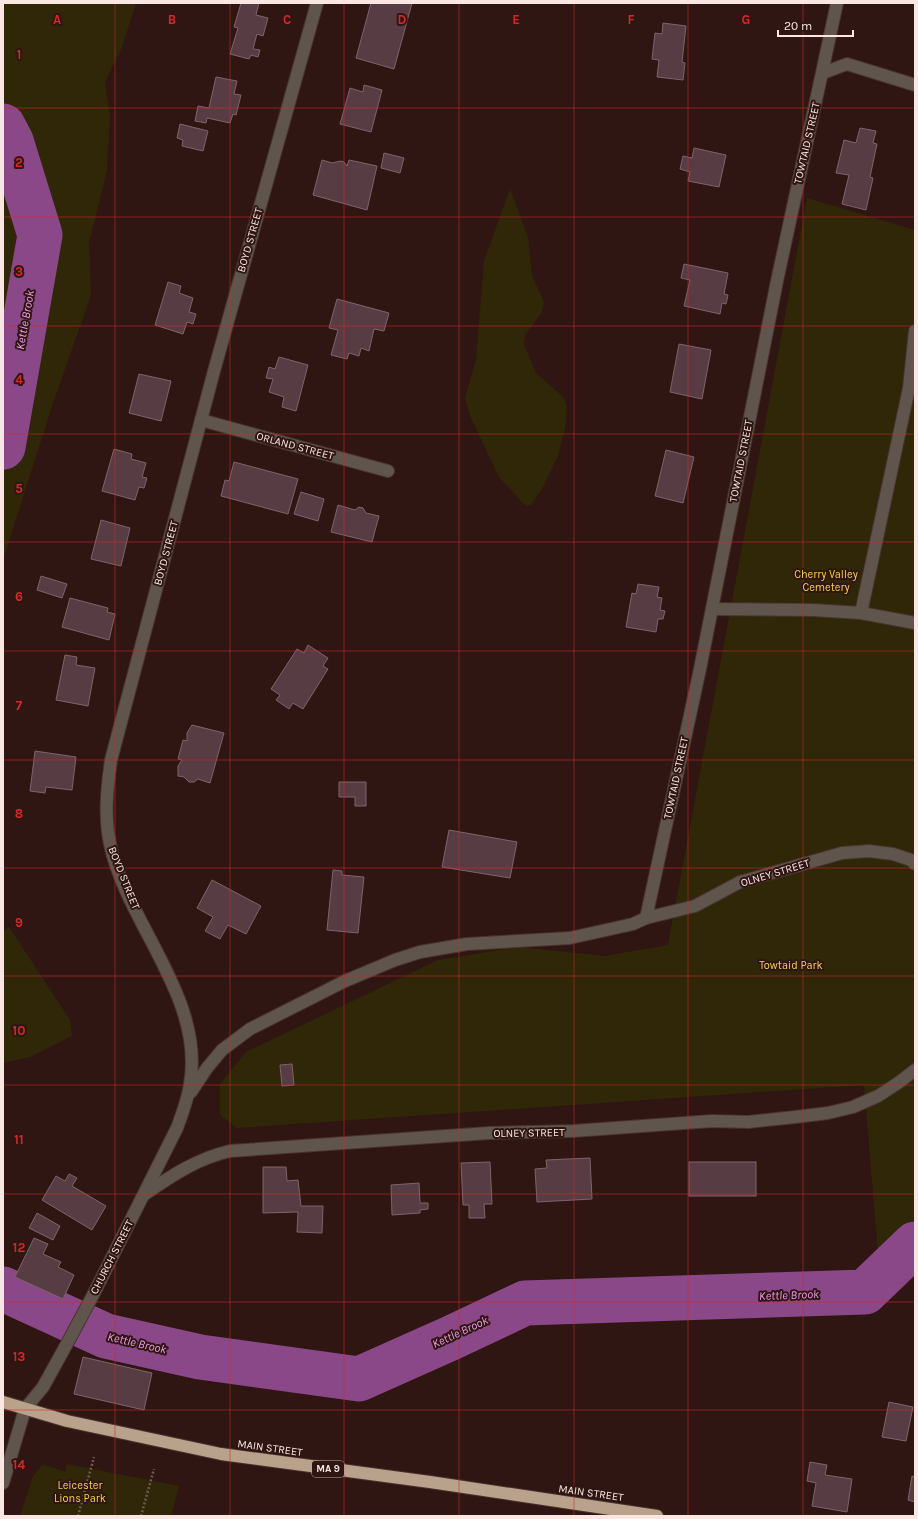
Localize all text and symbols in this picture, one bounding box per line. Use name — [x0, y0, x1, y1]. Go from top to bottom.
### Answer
text: A — [53, 12, 61, 27]
text: B — [168, 12, 176, 27]
text: C — [283, 12, 291, 27]
text: D — [398, 12, 407, 27]
text: E — [512, 12, 520, 27]
text: F — [627, 12, 635, 27]
text: G — [742, 12, 750, 27]
scale bar — [778, 12, 853, 38]
text: 20 m — [784, 19, 812, 33]
text: 1 — [17, 47, 21, 62]
street label: TOWTAID STREET — [791, 100, 823, 185]
text: 2 — [15, 155, 23, 170]
street label: BOYD STREET — [235, 206, 266, 274]
text: 3 — [15, 264, 23, 279]
water label: Kettle Brook — [13, 288, 37, 351]
text: 4 — [15, 372, 23, 387]
street label: TOWTAID STREET — [727, 418, 755, 503]
street label: ORLAND STREET — [255, 429, 336, 463]
text: 5 — [15, 481, 23, 496]
street label: BOYD STREET — [151, 519, 181, 587]
park label: Cherry Valley Cemetery — [794, 568, 858, 594]
text: 6 — [15, 589, 23, 604]
text: 7 — [16, 698, 23, 713]
street label: TOWTAID STREET — [661, 735, 691, 820]
text: 8 — [15, 806, 23, 821]
street label: BOYD STREET — [106, 845, 143, 912]
street label: OLNEY STREET — [739, 856, 811, 890]
text: 9 — [15, 915, 23, 930]
park label: Towtaid Park — [759, 959, 823, 972]
text: 10 — [13, 1023, 25, 1038]
street label: OLNEY STREET — [493, 1126, 565, 1140]
text: 11 — [14, 1132, 24, 1147]
street label: CHURCH STREET — [88, 1217, 137, 1296]
text: 12 — [13, 1240, 25, 1255]
water label: Kettle Brook — [759, 1287, 820, 1303]
water label: Kettle Brook — [430, 1313, 491, 1351]
water label: Kettle Brook — [106, 1329, 169, 1357]
text: 13 — [13, 1349, 25, 1364]
street label: MAIN STREET — [237, 1437, 304, 1459]
text: 14 — [13, 1457, 25, 1472]
road number: MA 9 — [312, 1461, 344, 1477]
park label: Leicester Lions Park — [54, 1479, 106, 1505]
street label: MAIN STREET — [558, 1482, 625, 1504]

